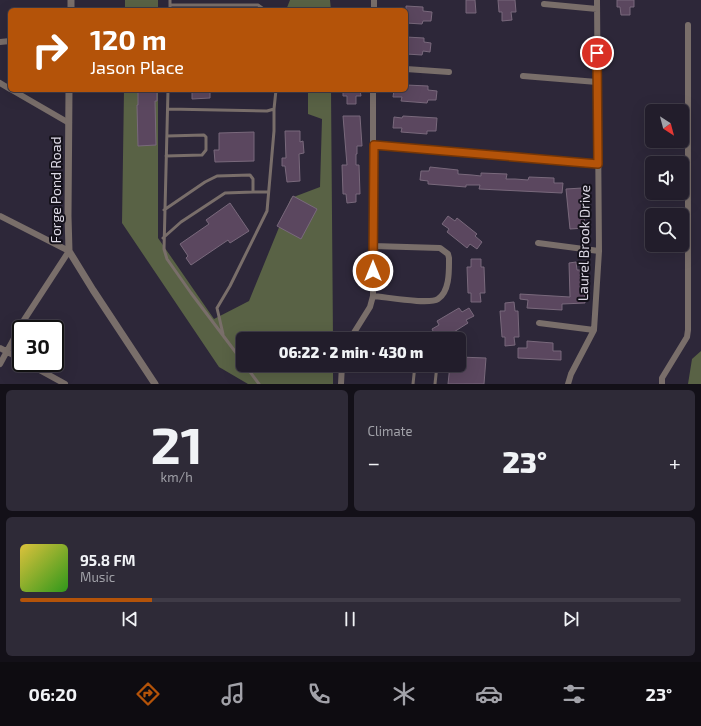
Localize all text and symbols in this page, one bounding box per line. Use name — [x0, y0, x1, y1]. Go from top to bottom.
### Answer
text: 120 m — [90, 22, 167, 56]
icon: right — [24, 24, 76, 76]
pin — [580, 36, 614, 70]
icon: arrive — [586, 42, 608, 64]
text: Jason Place — [90, 56, 184, 78]
north arrow — [645, 104, 689, 148]
map controls — [645, 104, 689, 252]
street label: Forge Pond Road — [47, 137, 64, 243]
button: sound — [645, 156, 689, 200]
street label: Laurel Brook Drive — [574, 185, 593, 301]
button: search — [645, 208, 689, 252]
position arrow — [352, 250, 394, 292]
speed limit sign: 30 — [12, 320, 64, 372]
text: 06:22 · 2 min · 430 m — [279, 343, 423, 361]
text: 21 — [150, 412, 203, 474]
text: Climate — [368, 423, 412, 439]
text: 23° — [502, 443, 547, 479]
text: − — [368, 449, 380, 475]
text: + — [669, 449, 681, 475]
text: km/h — [161, 469, 193, 485]
text: 95.8 FM — [80, 551, 135, 569]
text: Music — [80, 569, 115, 585]
icon: previous — [119, 608, 141, 630]
icon: pause — [339, 608, 361, 630]
icon: next — [560, 608, 582, 630]
icon: directions — [134, 680, 162, 708]
icon: music — [219, 680, 247, 708]
icon: phone — [305, 680, 333, 708]
icon: climate — [390, 680, 418, 708]
icon: car — [475, 680, 503, 708]
icon: filters — [560, 680, 588, 708]
text: 06:20 — [29, 683, 77, 705]
text: 23° — [645, 683, 672, 705]

